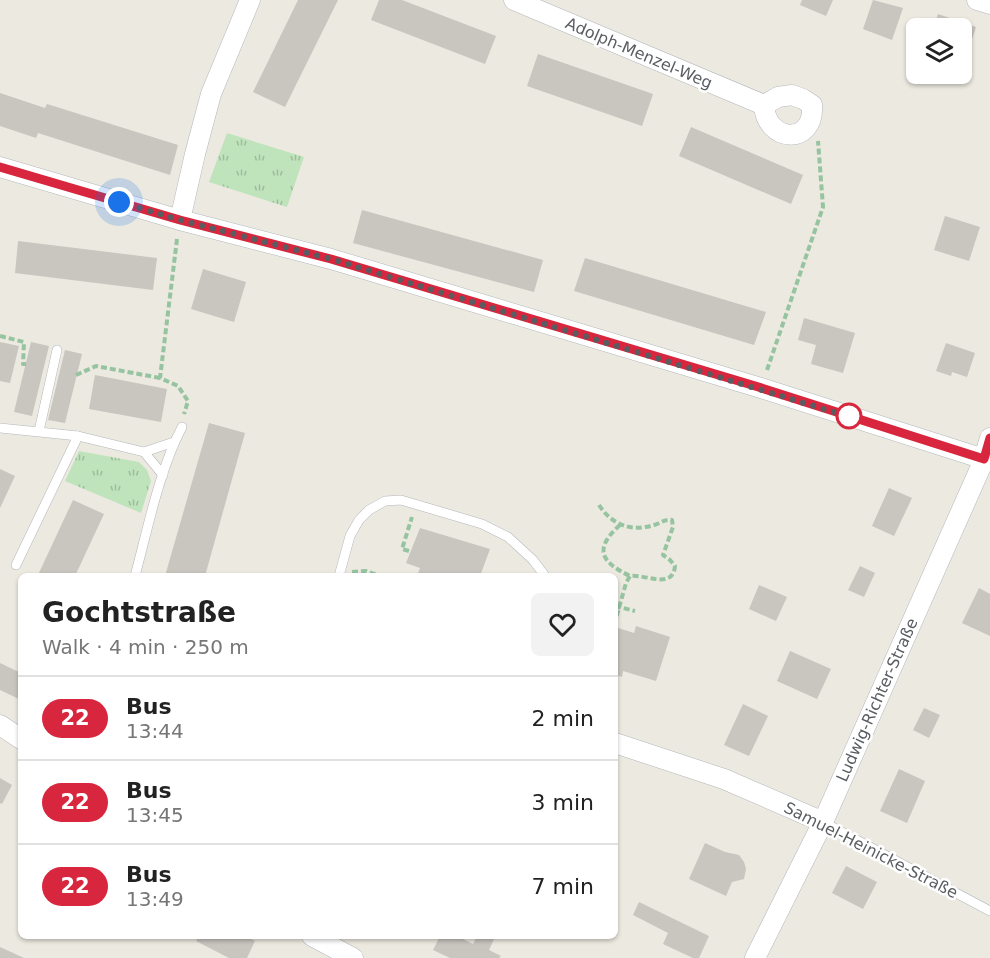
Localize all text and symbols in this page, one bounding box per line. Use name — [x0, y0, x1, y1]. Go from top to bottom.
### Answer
street label: Adolph-Menzel-Weg — [563, 13, 715, 93]
map controls — [906, 18, 972, 84]
button: layers — [906, 18, 972, 84]
your location — [104, 187, 134, 217]
unlabelled marker — [836, 403, 862, 429]
button: heart — [531, 593, 594, 656]
text: Gochtstraße — [42, 596, 236, 629]
street label: Ludwig-Richter-Straße — [832, 615, 922, 785]
text: Walk · 4 min · 250 m — [42, 635, 249, 659]
text: Bus — [126, 694, 172, 719]
text: 22 — [60, 706, 90, 730]
text: 2 min — [532, 706, 594, 731]
text: 13:44 — [126, 719, 184, 743]
text: Bus — [126, 778, 172, 803]
text: 22 — [60, 790, 90, 814]
text: 3 min — [532, 790, 594, 815]
street label: Samuel-Heinicke-Straße — [781, 798, 961, 902]
text: 13:45 — [126, 803, 184, 827]
text: Bus — [126, 862, 172, 887]
text: 22 — [60, 874, 90, 898]
text: 7 min — [532, 874, 594, 899]
text: 13:49 — [126, 887, 184, 911]

